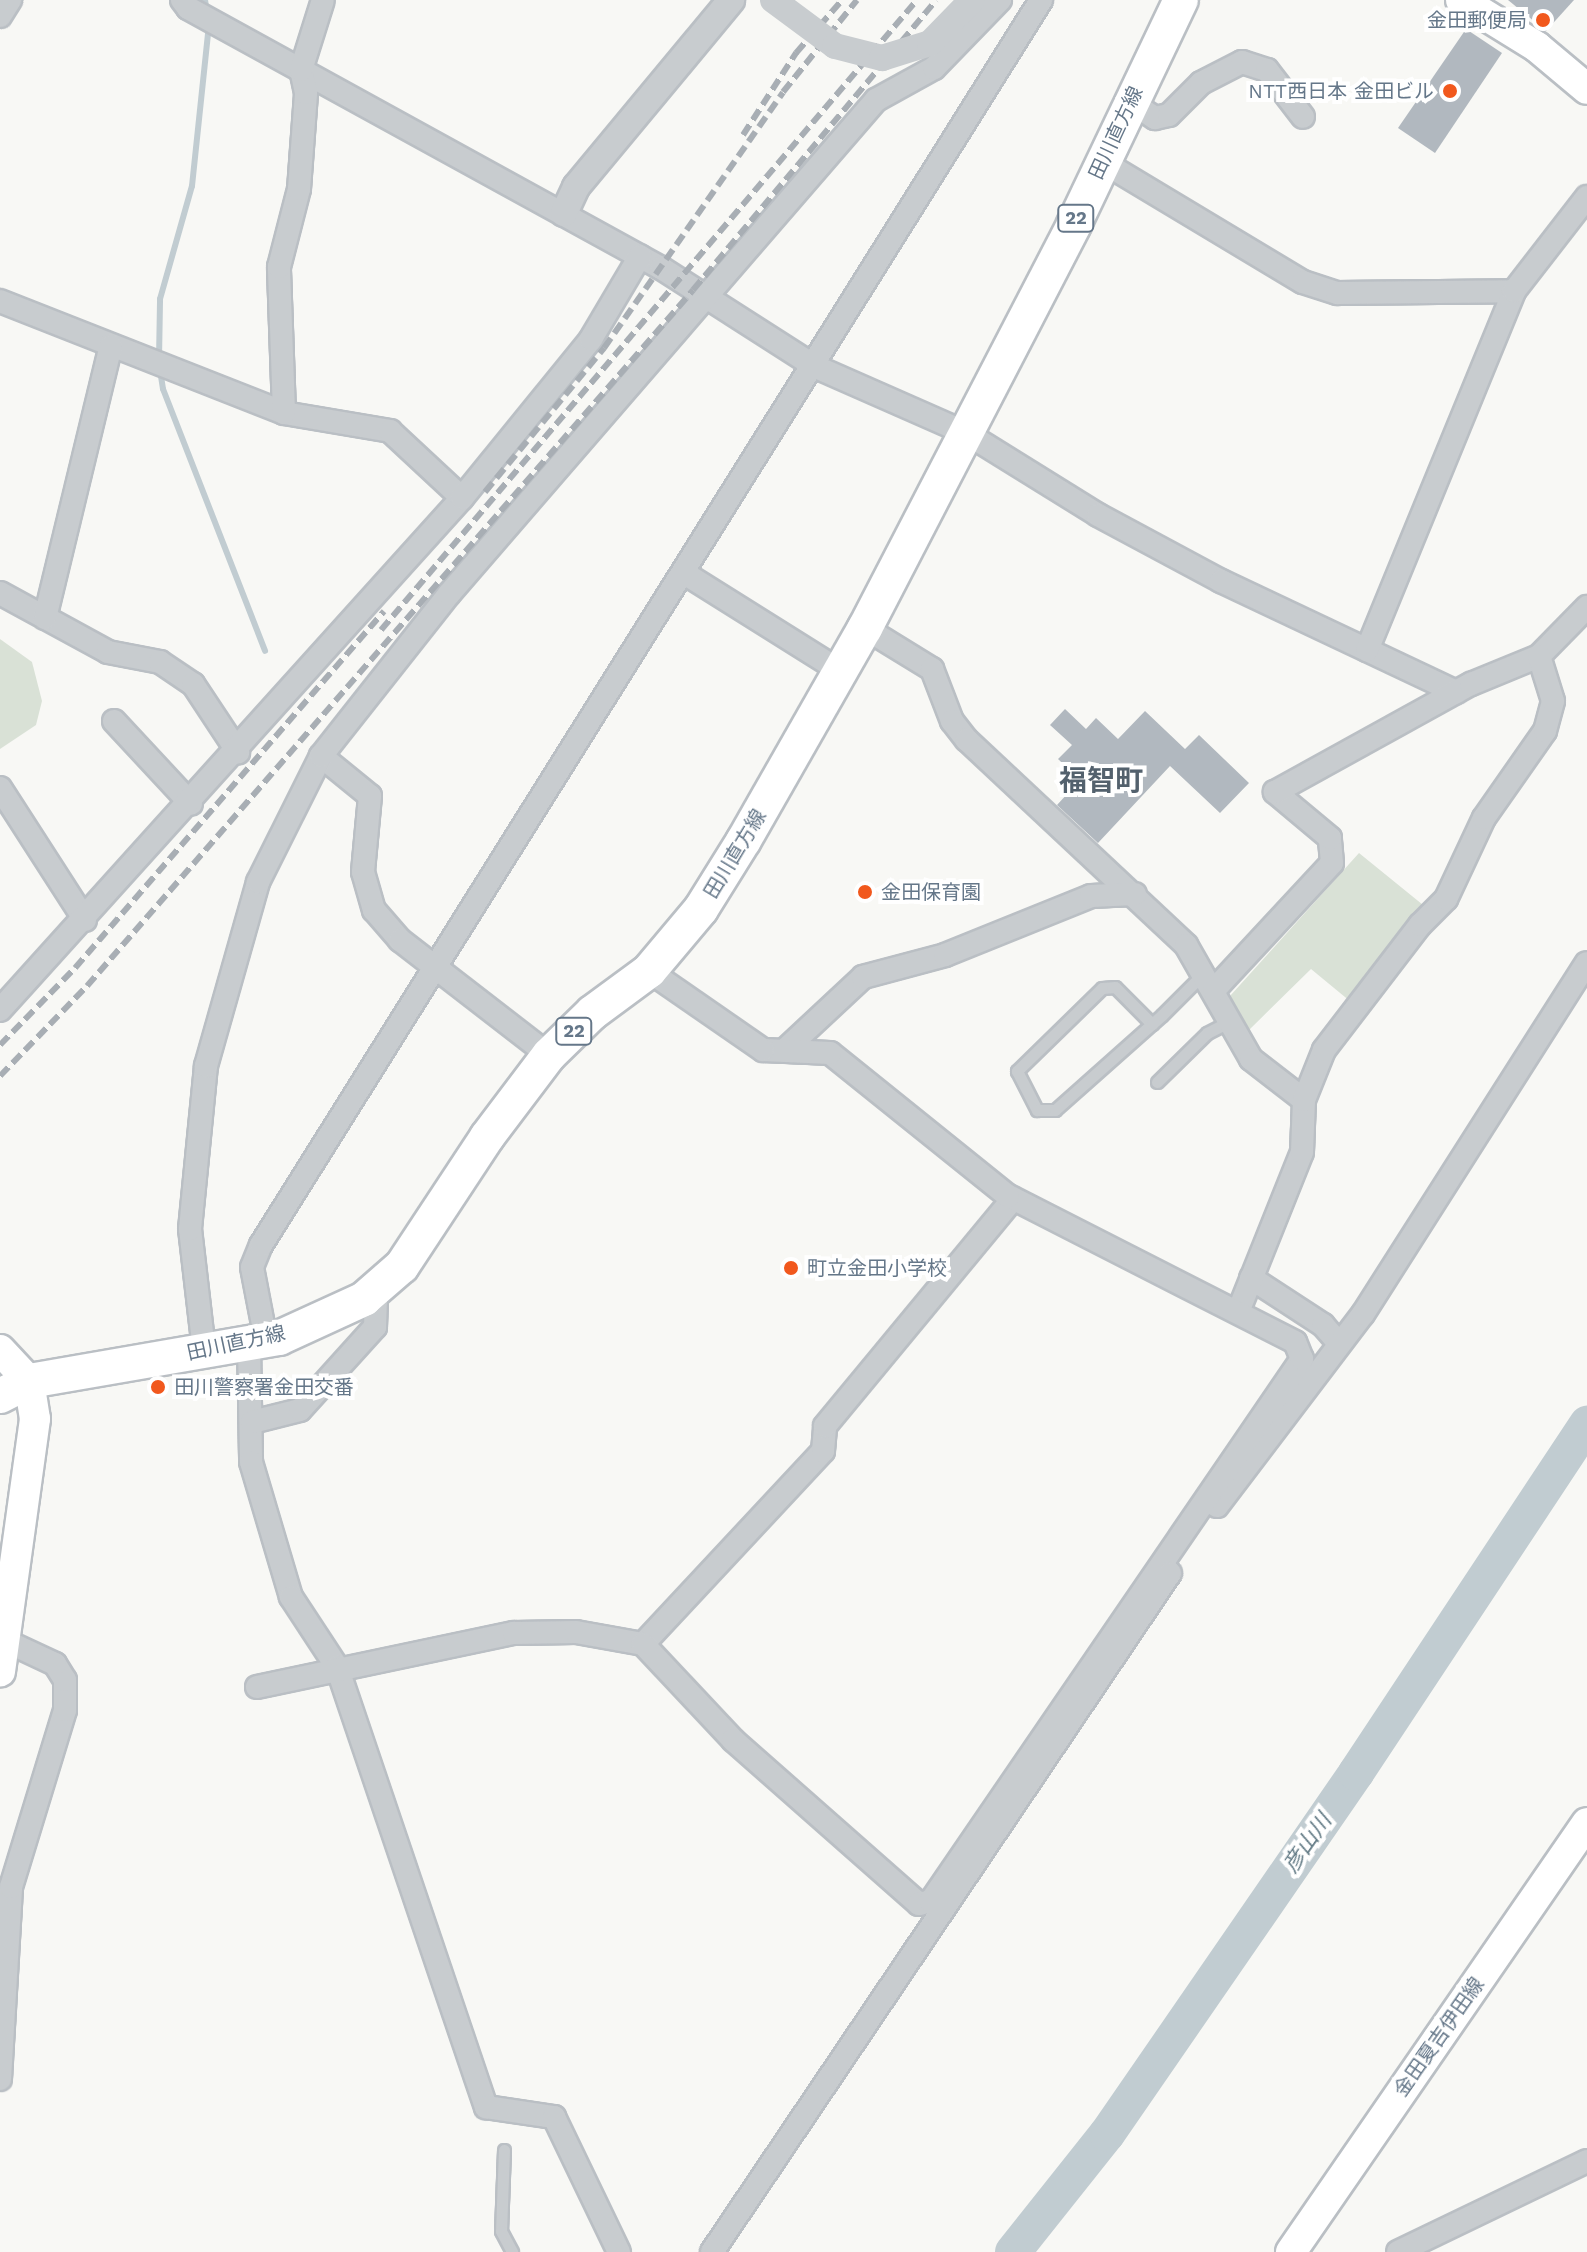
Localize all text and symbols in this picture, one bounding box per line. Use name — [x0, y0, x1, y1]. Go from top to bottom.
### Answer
place label: 金田郵便局 — [1427, 8, 1527, 32]
marker: 金田郵便局 — [1534, 11, 1552, 29]
place label: NTT西日本 金田ビル — [1248, 79, 1434, 103]
marker: NTT西日本 金田ビル — [1441, 82, 1459, 100]
street label: 田川直方線 — [1084, 83, 1148, 183]
road number: 22 — [1056, 204, 1096, 232]
district label: 福智町 — [1059, 764, 1143, 798]
street label: 田川直方線 — [699, 805, 771, 903]
place label: 金田保育園 — [881, 880, 981, 904]
marker: 金田保育園 — [856, 883, 874, 901]
road number: 22 — [554, 1017, 594, 1045]
place label: 町立金田小学校 — [807, 1256, 947, 1280]
marker: 町立金田小学校 — [782, 1259, 800, 1277]
street label: 田川直方線 — [185, 1321, 287, 1365]
place label: 田川警察署金田交番 — [174, 1375, 354, 1399]
marker: 田川警察署金田交番 — [149, 1378, 167, 1396]
water label: 彦山川 — [1277, 1808, 1337, 1878]
street label: 金田夏吉伊田線 — [1389, 1973, 1489, 2101]

